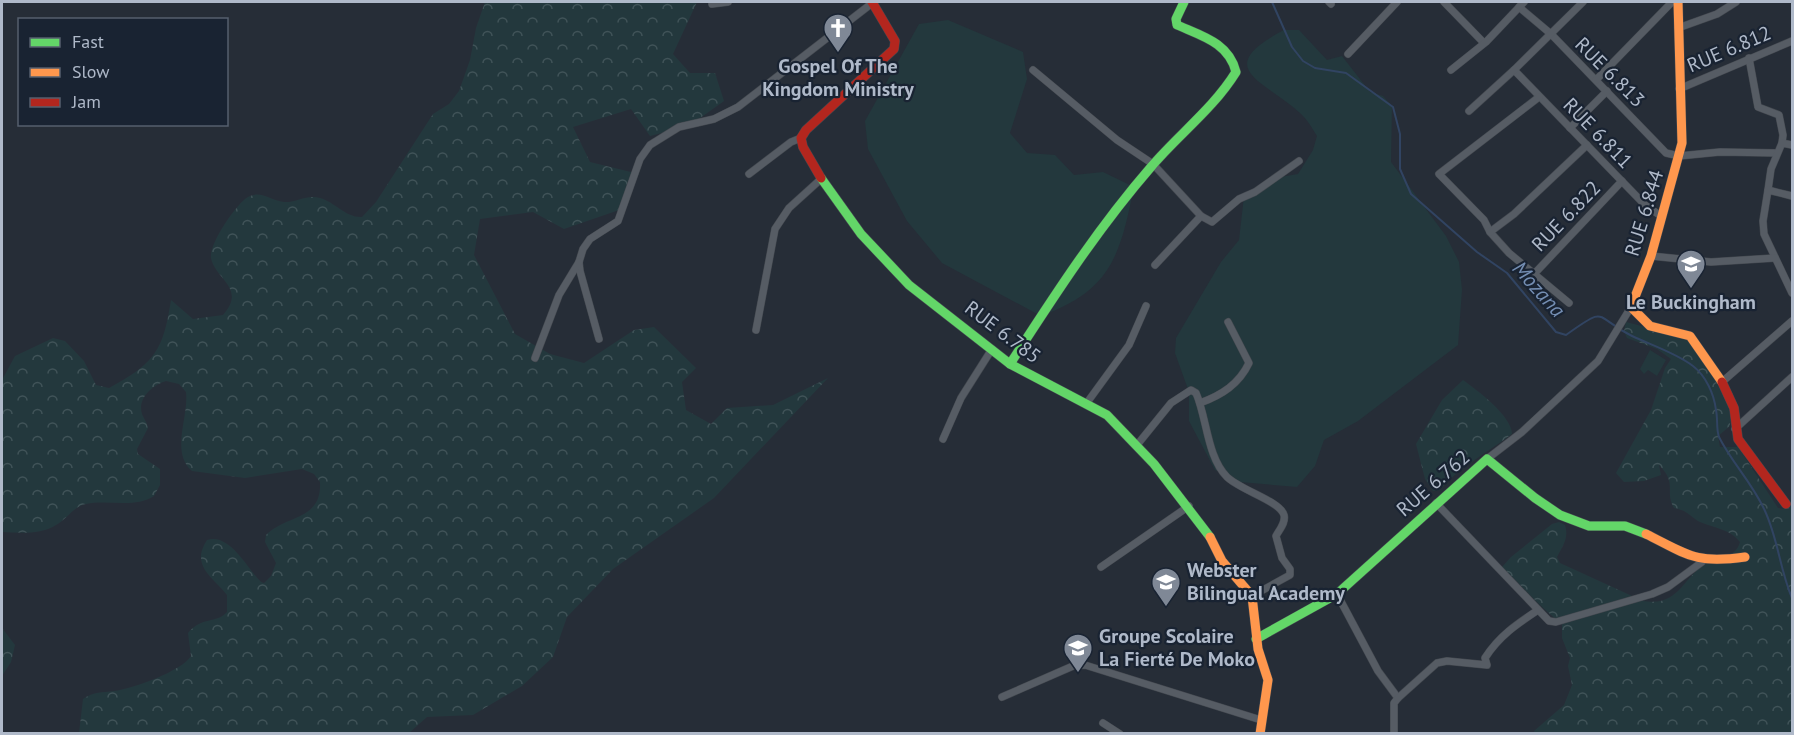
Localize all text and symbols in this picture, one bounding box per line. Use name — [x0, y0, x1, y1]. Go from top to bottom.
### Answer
church icon: Gospel Of The Kingdom Ministry — [822, 12, 854, 54]
legend — [18, 18, 228, 126]
street label: RUE 6.812 — [1683, 20, 1775, 78]
text: Fast — [72, 30, 104, 53]
street label: RUE 6.813 — [1569, 31, 1651, 113]
place label: Gospel Of The Kingdom Ministry — [762, 53, 914, 102]
text: Slow — [72, 60, 110, 83]
text: Jam — [71, 90, 101, 113]
street label: RUE 6.811 — [1558, 92, 1638, 174]
street label: RUE 6.844 — [1619, 167, 1669, 259]
street label: RUE 6.822 — [1526, 175, 1606, 257]
school or university icon: Le Buckingham — [1675, 248, 1707, 290]
water label: Mozana — [1507, 255, 1572, 323]
place label: Le Buckingham — [1626, 289, 1756, 315]
street label: RUE 6.785 — [960, 295, 1046, 369]
street label: RUE 6.762 — [1391, 444, 1475, 522]
place label: Webster Bilingual Academy — [1187, 557, 1345, 606]
school or university icon: Webster Bilingual Academy — [1150, 566, 1182, 608]
place label: Groupe Scolaire La Fierté De Moko — [1099, 623, 1255, 672]
school or university icon: Groupe Scolaire La Fierté De Moko — [1062, 632, 1094, 674]

